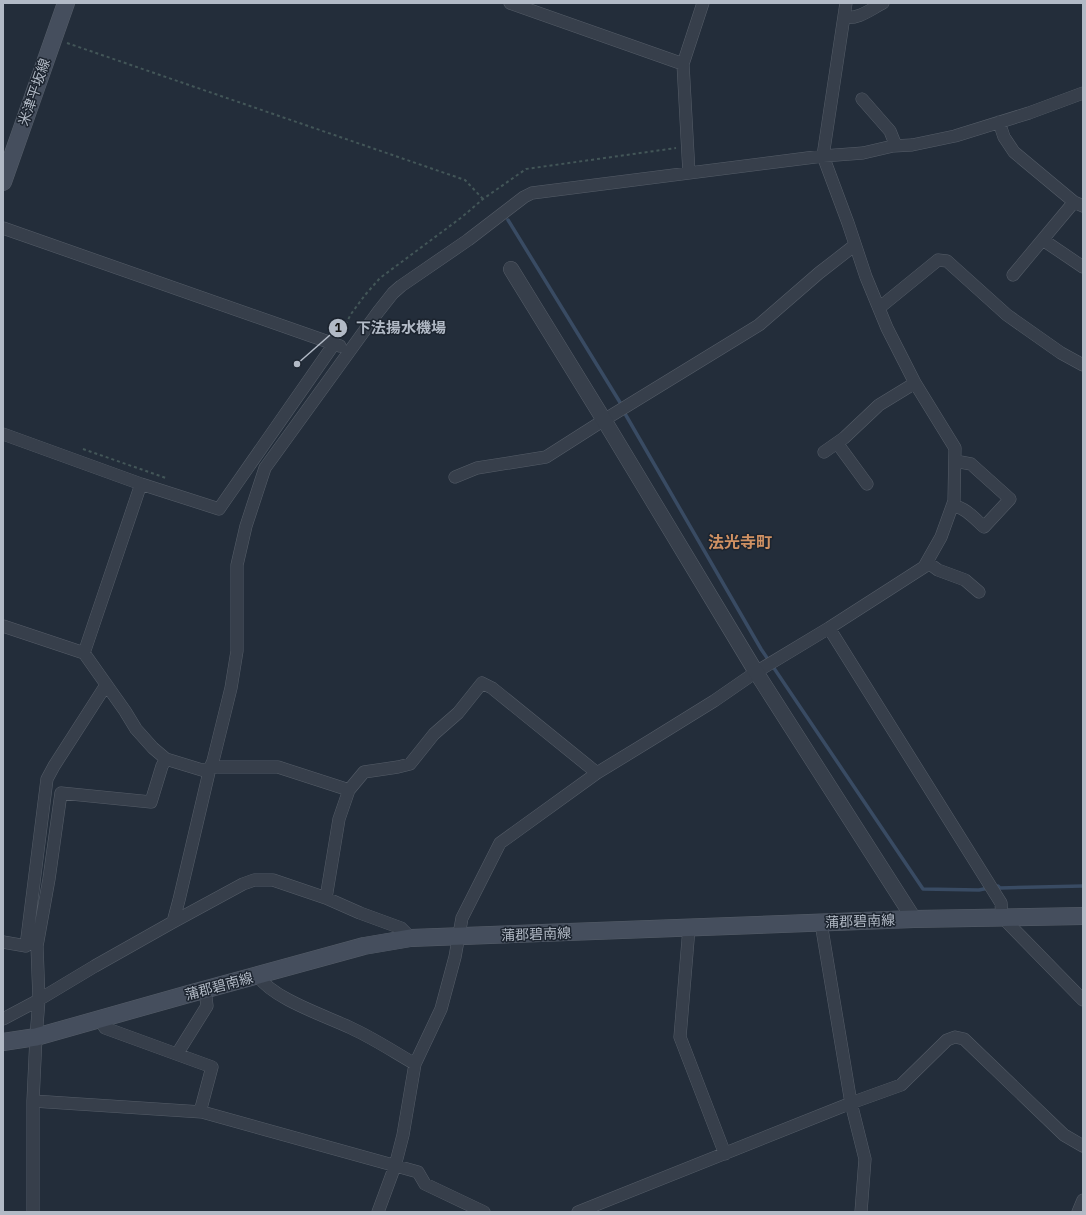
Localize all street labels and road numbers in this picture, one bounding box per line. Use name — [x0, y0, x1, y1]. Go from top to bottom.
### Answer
street label: 米津平坂線 — [14, 56, 54, 128]
street label: 蒲郡碧南線 — [825, 911, 895, 931]
street label: 蒲郡碧南線 — [501, 924, 571, 944]
street label: 蒲郡碧南線 — [183, 968, 255, 1004]

